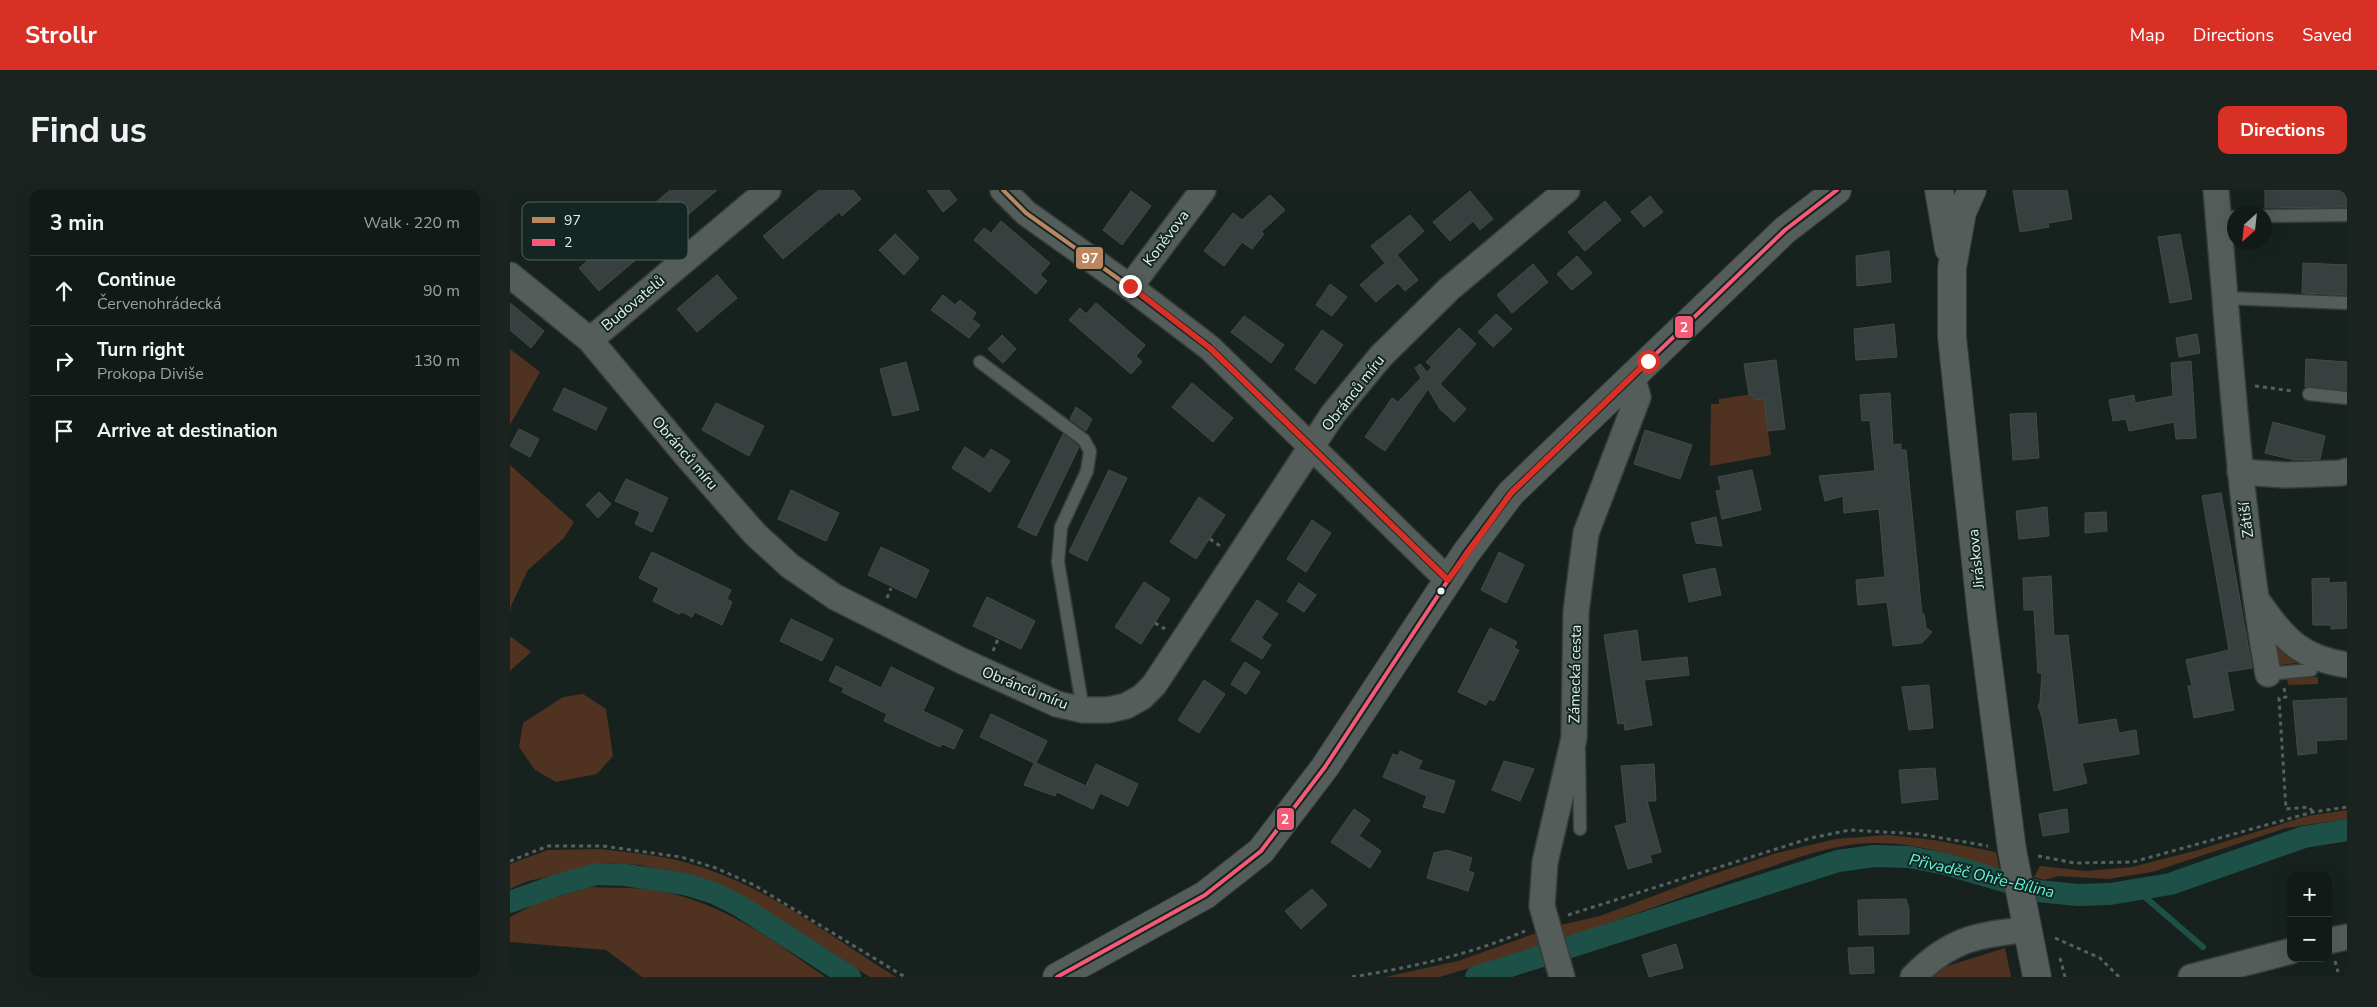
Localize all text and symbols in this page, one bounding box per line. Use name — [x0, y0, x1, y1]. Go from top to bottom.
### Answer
text: Strollr — [25, 19, 97, 51]
text: Map — [2130, 23, 2165, 47]
text: Directions — [2193, 23, 2274, 47]
text: Saved — [2302, 23, 2352, 47]
button: Directions — [2218, 106, 2347, 154]
text: Find us — [30, 107, 147, 154]
legend — [522, 202, 688, 260]
north arrow — [2227, 205, 2272, 250]
street label: Koněvova — [1138, 206, 1194, 270]
text: 3 min — [50, 209, 104, 237]
text: 97 — [564, 211, 581, 230]
text: Walk · 220 m — [364, 212, 460, 234]
text: 2 — [564, 233, 572, 252]
line badge: 97 — [1075, 246, 1104, 270]
text: 97 — [1082, 249, 1098, 268]
text: Continue — [97, 267, 176, 293]
street label: Budovatelů — [597, 271, 669, 335]
route end — [1119, 275, 1142, 298]
icon: ahead — [50, 277, 78, 305]
text: 90 m — [423, 280, 460, 302]
text: Červenohrádecká — [97, 293, 221, 315]
line badge: 2 — [1674, 315, 1694, 339]
text: 2 — [1680, 318, 1688, 337]
text: Turn right — [97, 337, 184, 363]
icon: right — [50, 347, 78, 375]
text: 130 m — [413, 350, 460, 372]
route start — [1637, 350, 1660, 373]
street label: Obránců míru — [1317, 351, 1389, 435]
text: Prokopa Diviše — [97, 363, 204, 385]
street label: Obránců míru — [647, 412, 723, 494]
icon: arrive — [50, 417, 78, 445]
text: Arrive at destination — [97, 418, 278, 444]
street label: Zátiší — [2234, 499, 2258, 539]
street label: Jiráskova — [1963, 528, 1989, 591]
unlabelled marker — [1436, 586, 1446, 596]
street label: Zámecká cesta — [1564, 624, 1586, 724]
street label: Obránců míru — [979, 662, 1071, 714]
line badge: 2 — [1276, 807, 1295, 831]
text: 2 — [1281, 810, 1289, 829]
water label: Přivaděč Ohře-Bílina — [1907, 849, 2057, 903]
map controls — [2287, 872, 2332, 962]
button: + — [2287, 872, 2332, 917]
button: − — [2287, 917, 2332, 962]

